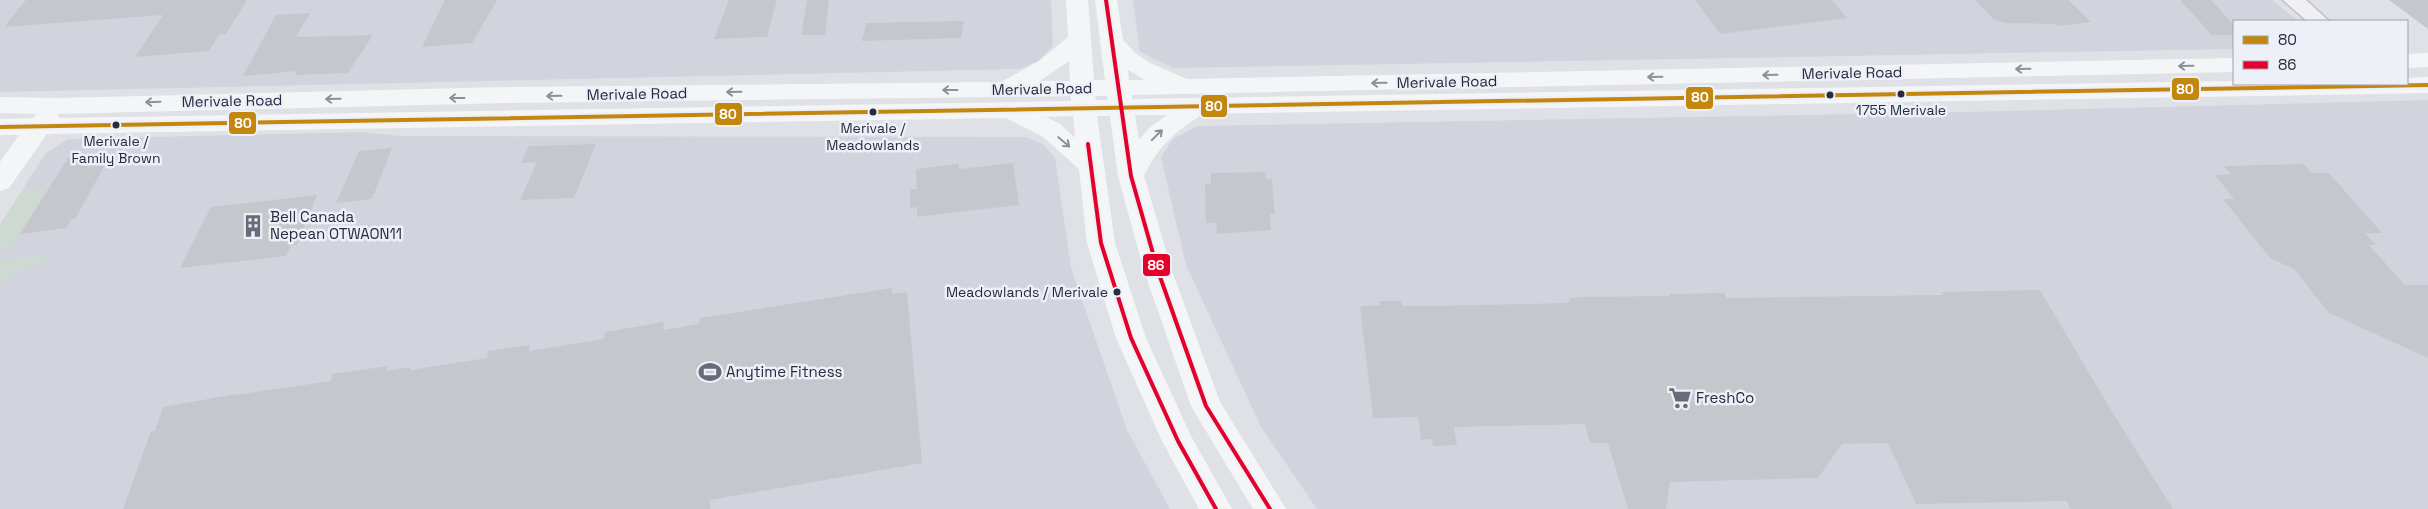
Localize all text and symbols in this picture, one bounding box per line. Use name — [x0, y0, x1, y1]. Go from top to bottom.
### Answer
legend — [2233, 20, 2408, 85]
text: 80 — [2278, 30, 2297, 49]
text: 86 — [2278, 55, 2297, 74]
one-way arrow — [2178, 61, 2194, 70]
street label: Merivale Road — [1801, 62, 1903, 83]
one-way arrow — [2015, 65, 2031, 74]
one-way arrow — [1763, 70, 1779, 80]
street label: Merivale Road — [1396, 71, 1498, 92]
one-way arrow — [1648, 73, 1664, 82]
line badge: 80 — [2171, 77, 2200, 101]
street label: Merivale Road — [991, 78, 1093, 99]
one-way arrow — [1371, 79, 1387, 88]
text: 80 — [2176, 80, 2194, 98]
street label: Merivale Road — [586, 83, 688, 104]
one-way arrow — [942, 85, 958, 95]
line badge: 80 — [1685, 86, 1714, 110]
one-way arrow — [727, 87, 743, 97]
text: 80 — [1691, 88, 1709, 106]
marker: 1755 Merivale — [1896, 89, 1906, 99]
street label: Merivale Road — [181, 90, 283, 111]
unlabelled marker — [1825, 90, 1835, 100]
one-way arrow — [547, 91, 563, 101]
one-way arrow — [449, 93, 466, 103]
one-way arrow — [325, 94, 342, 104]
line badge: 80 — [1200, 94, 1228, 118]
text: 80 — [1205, 97, 1223, 115]
one-way arrow — [145, 98, 161, 107]
place label: 1755 Merivale — [1856, 101, 1946, 119]
line badge: 80 — [714, 102, 743, 126]
text: 80 — [719, 105, 737, 123]
marker: Merivale / Meadowlands — [868, 107, 878, 117]
line badge: 80 — [228, 111, 257, 135]
text: 80 — [234, 114, 252, 132]
place label: Merivale / Meadowlands — [826, 119, 920, 154]
marker: Merivale / Family Brown — [111, 120, 121, 130]
one-way arrow — [1151, 129, 1163, 141]
place label: Merivale / Family Brown — [71, 132, 161, 167]
one-way arrow — [1057, 137, 1070, 148]
place label: Bell Canada Nepean OTWAON11 — [270, 207, 402, 243]
building icon: Bell Canada Nepean OTWAON11 — [240, 213, 266, 239]
line badge: 86 — [1142, 253, 1171, 277]
text: 86 — [1147, 256, 1165, 274]
place label: Meadowlands / Merivale — [946, 283, 1108, 301]
marker: Meadowlands / Merivale — [1112, 287, 1122, 297]
sports icon: Anytime Fitness — [697, 359, 723, 385]
place label: Anytime Fitness — [726, 362, 843, 381]
supermarket icon: FreshCo — [1667, 385, 1693, 411]
place label: FreshCo — [1696, 388, 1754, 407]

